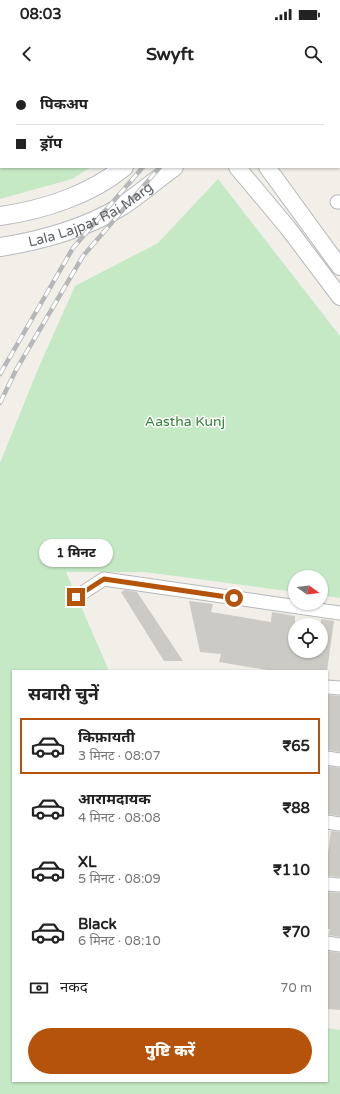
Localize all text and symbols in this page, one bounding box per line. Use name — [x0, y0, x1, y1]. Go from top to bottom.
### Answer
text: 08:03 — [20, 5, 62, 23]
icon: back — [16, 43, 38, 65]
text: Swyft — [146, 43, 194, 65]
icon: search — [302, 43, 324, 65]
text: पिकअप — [40, 95, 88, 113]
text: ड्रॉप — [40, 134, 62, 152]
street label: Lala Lajpat Rai Marg — [26, 178, 156, 250]
park label: Aastha Kunj — [145, 413, 225, 430]
callout: 1 मिनट — [39, 539, 113, 567]
text: 1 मिनट — [56, 545, 96, 561]
north arrow — [288, 570, 328, 610]
map controls — [288, 570, 328, 658]
route end — [67, 588, 85, 606]
route start — [225, 589, 243, 607]
button: locate — [288, 618, 328, 658]
text: सवारी चुनें — [28, 683, 99, 705]
icon: car — [30, 728, 66, 764]
text: किफ़ायती — [78, 728, 135, 746]
text: ₹65 — [282, 737, 310, 755]
text: 3 मिनट · 08:07 — [78, 748, 161, 764]
icon: car — [30, 790, 66, 826]
text: आरामदायक — [78, 790, 151, 808]
text: ₹88 — [282, 799, 310, 817]
text: 4 मिनट · 08:08 — [78, 810, 161, 826]
icon: car — [30, 852, 66, 888]
text: XL — [78, 853, 97, 871]
text: ₹110 — [273, 861, 310, 879]
text: 5 मिनट · 08:09 — [78, 871, 161, 887]
icon: car — [30, 914, 66, 950]
text: Black — [78, 915, 117, 933]
text: ₹70 — [282, 923, 310, 941]
text: 6 मिनट · 08:10 — [78, 933, 161, 949]
icon: cash — [28, 977, 50, 999]
text: नकद — [60, 978, 88, 996]
text: 70 m — [280, 980, 312, 996]
button: पुष्टि करें — [28, 1028, 312, 1074]

